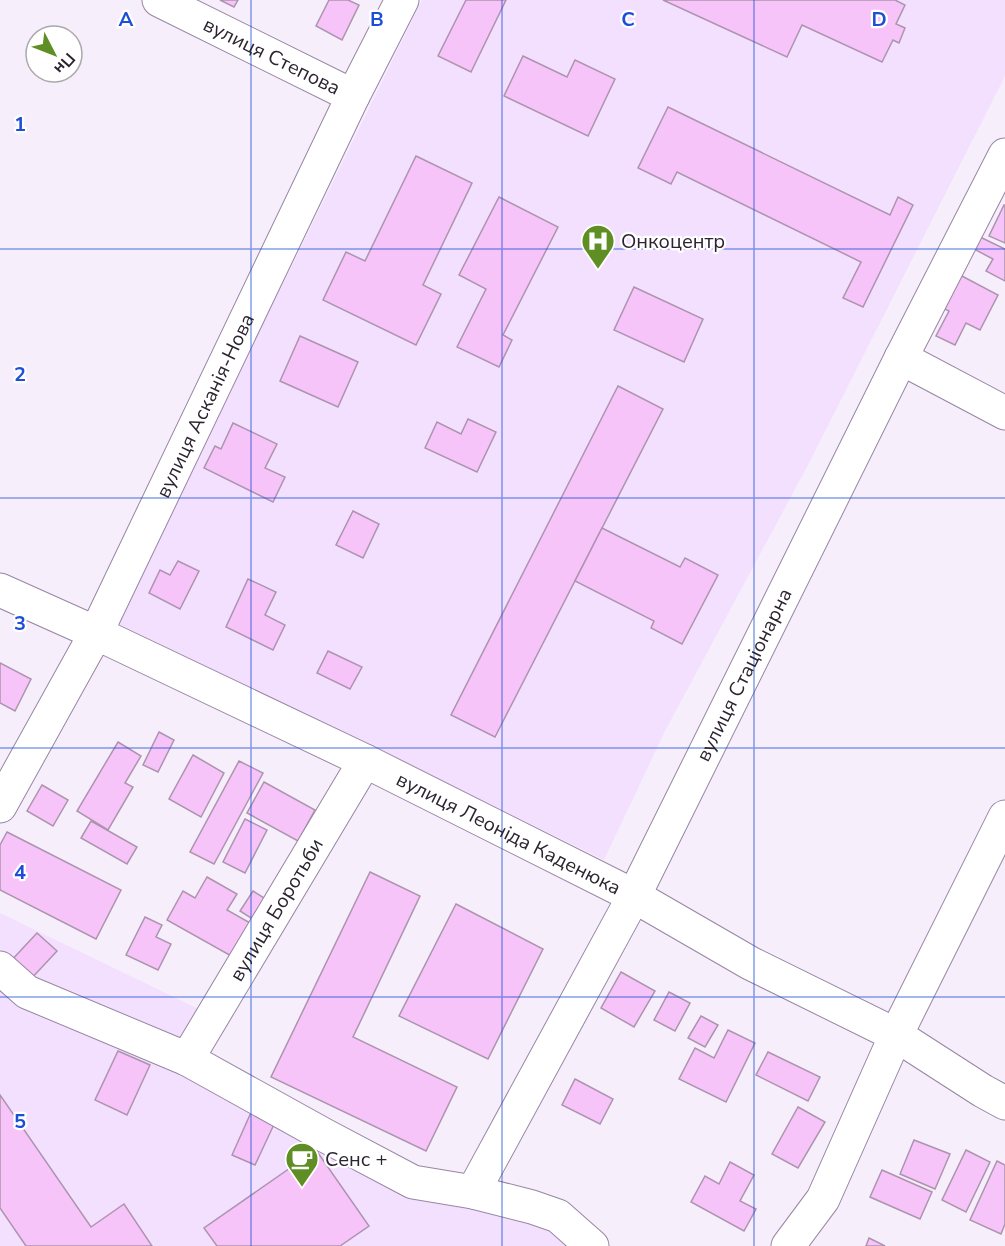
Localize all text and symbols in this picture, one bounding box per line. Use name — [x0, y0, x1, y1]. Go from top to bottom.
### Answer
text: A — [119, 6, 134, 33]
text: B — [370, 6, 384, 33]
text: C — [621, 6, 635, 33]
text: D — [871, 6, 887, 33]
street label: вулиця Степова — [199, 11, 345, 101]
north arrow — [24, 24, 84, 84]
text: Пн — [49, 48, 80, 79]
text: 1 — [14, 111, 26, 138]
hospital icon: Онкоцентр — [580, 223, 616, 270]
place label: Онкоцентр — [621, 228, 725, 255]
street label: вулиця Асканія-Нова — [149, 309, 261, 502]
text: 2 — [14, 361, 26, 388]
street label: вулиця Стаціонарна — [689, 584, 798, 766]
text: 3 — [14, 610, 26, 637]
street label: вулиця Леоніда Каденюка — [392, 765, 626, 901]
street label: вулиця Боротьби — [223, 833, 329, 986]
text: 4 — [14, 859, 26, 886]
text: 5 — [14, 1108, 26, 1135]
cafe icon: Сенс + — [284, 1141, 320, 1188]
place label: Сенс + — [325, 1146, 387, 1173]

